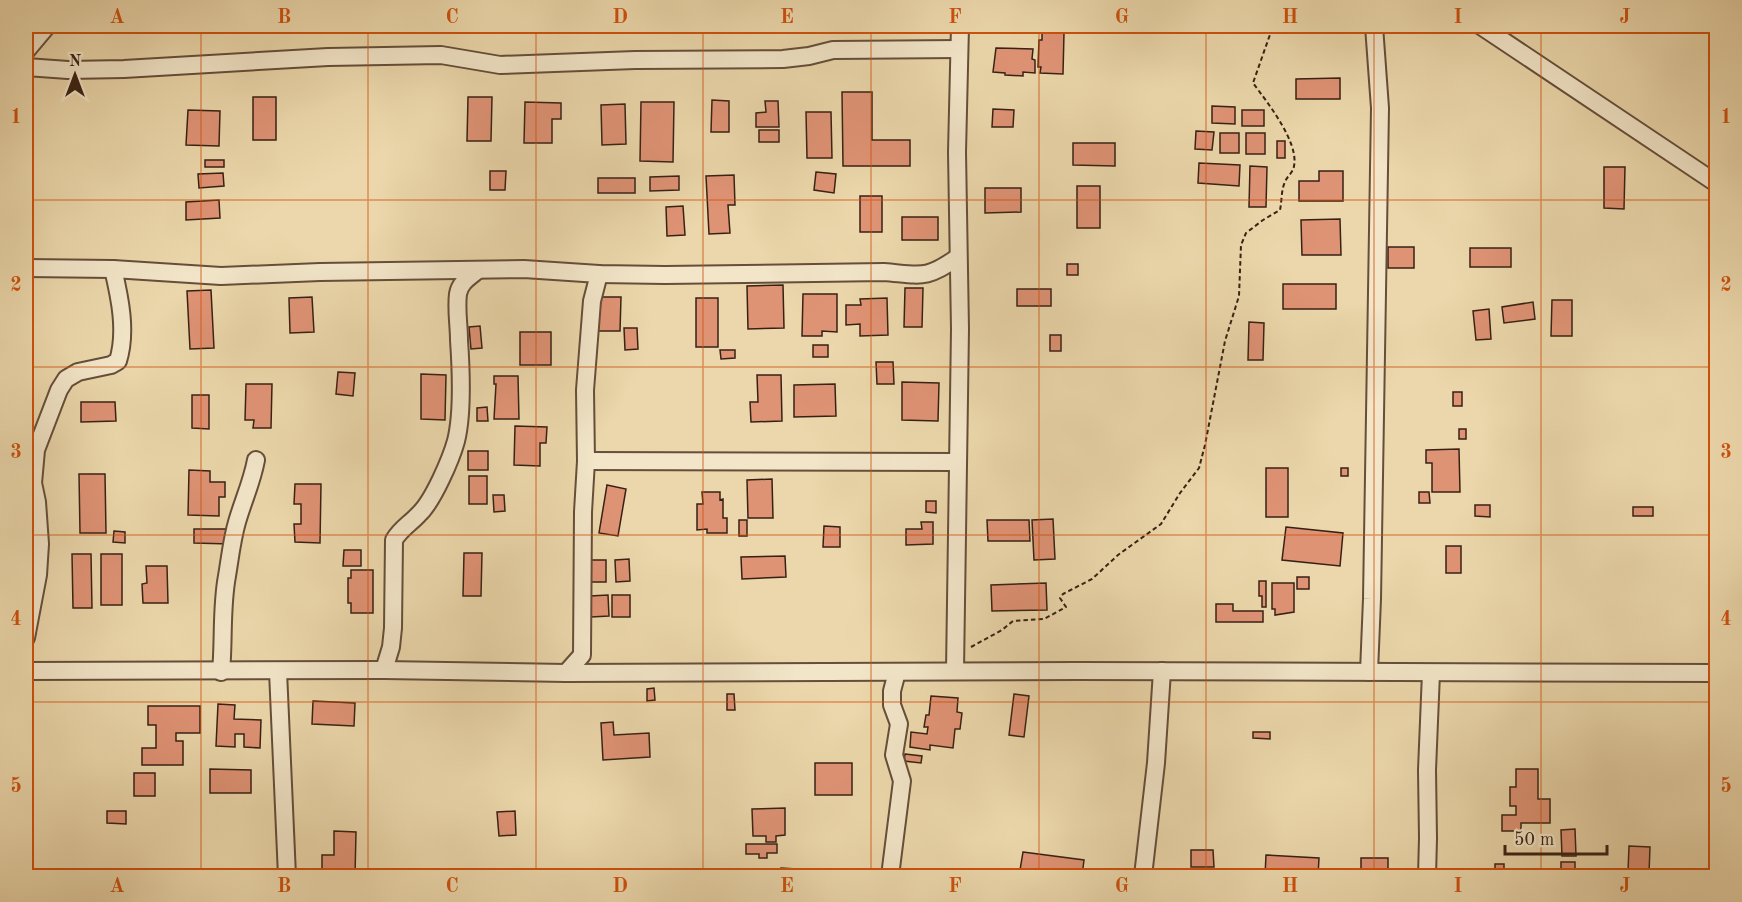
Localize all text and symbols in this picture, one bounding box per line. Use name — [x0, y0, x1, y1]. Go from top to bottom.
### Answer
text: A — [109, 8, 125, 28]
text: B — [277, 8, 291, 28]
text: C — [445, 8, 459, 28]
text: D — [612, 8, 628, 28]
text: E — [780, 8, 794, 28]
text: F — [948, 8, 962, 28]
text: G — [1115, 8, 1129, 28]
text: H — [1282, 8, 1298, 28]
text: I — [1454, 8, 1462, 28]
text: J — [1620, 8, 1631, 28]
north arrow — [45, 45, 105, 105]
text: N — [69, 54, 82, 70]
text: 1 — [10, 108, 22, 128]
text: 1 — [1720, 108, 1732, 128]
text: 2 — [10, 276, 22, 296]
text: 2 — [1720, 276, 1732, 296]
text: 3 — [10, 443, 22, 463]
text: 3 — [1720, 443, 1732, 463]
text: 4 — [10, 610, 22, 630]
text: 4 — [1720, 610, 1732, 630]
text: 5 — [10, 776, 22, 797]
text: 5 — [1720, 776, 1732, 797]
scale bar — [1505, 818, 1607, 856]
text: 50 m — [1514, 831, 1554, 849]
text: A — [109, 877, 125, 897]
text: B — [277, 877, 291, 897]
text: C — [445, 877, 459, 897]
text: D — [612, 877, 628, 897]
text: E — [780, 877, 794, 897]
text: F — [948, 877, 962, 897]
text: G — [1115, 877, 1129, 897]
text: H — [1282, 877, 1298, 897]
text: I — [1454, 877, 1462, 897]
text: J — [1620, 877, 1631, 897]

